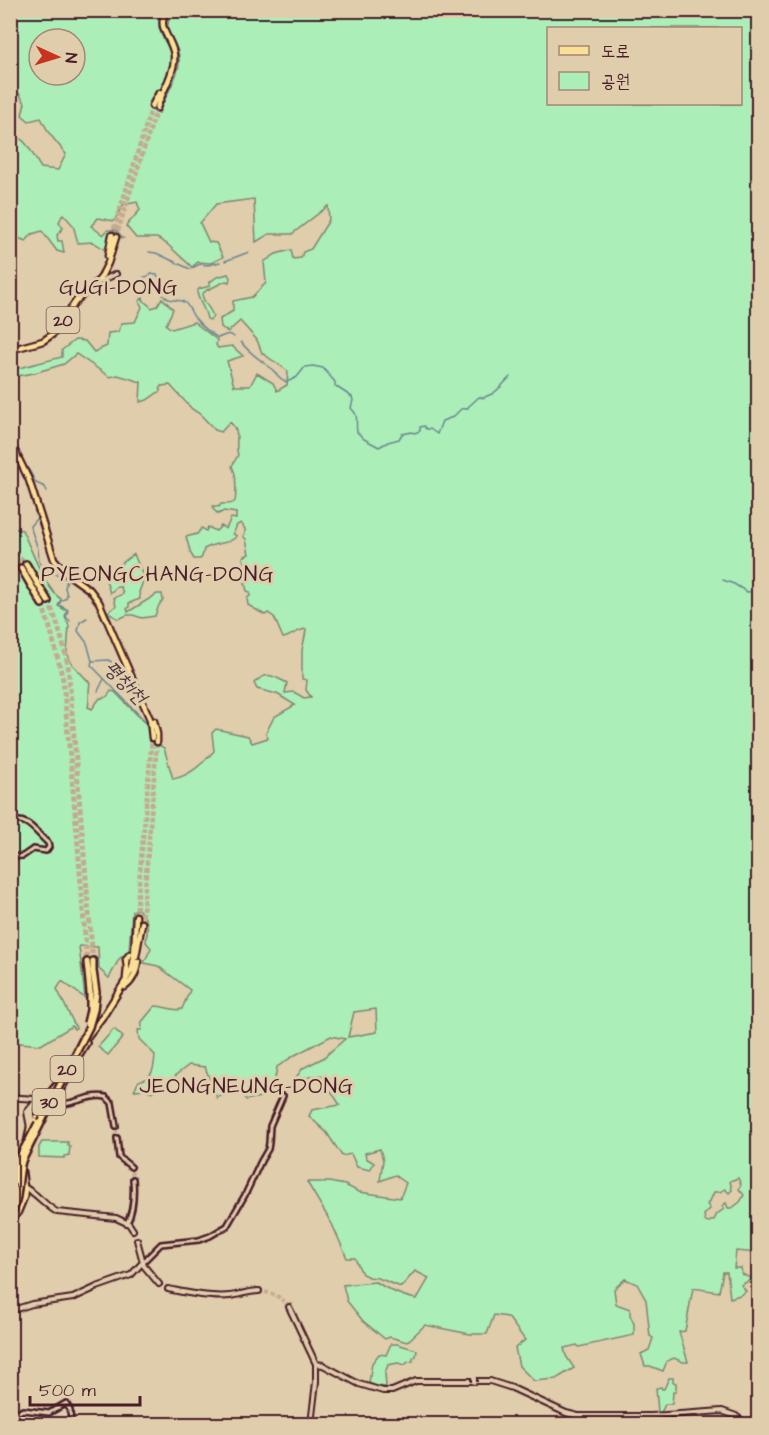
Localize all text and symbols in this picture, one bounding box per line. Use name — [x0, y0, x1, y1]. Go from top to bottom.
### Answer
north arrow — [27, 27, 87, 87]
legend — [547, 27, 742, 105]
text: 도로 — [601, 39, 630, 64]
text: N — [60, 52, 82, 64]
text: 공원 — [601, 69, 630, 94]
district label: GUGI-DONG — [59, 273, 179, 302]
road number: 20 — [46, 307, 80, 333]
district label: PYEONGCHANG-DONG — [41, 560, 275, 589]
water label: 평창1천 — [98, 655, 154, 712]
road number: 20 — [50, 1056, 84, 1082]
district label: JEONGNEUNG-DONG — [140, 1072, 354, 1101]
road number: 30 — [32, 1089, 66, 1115]
scale bar — [30, 1369, 140, 1407]
text: 500 m — [39, 1378, 96, 1403]

